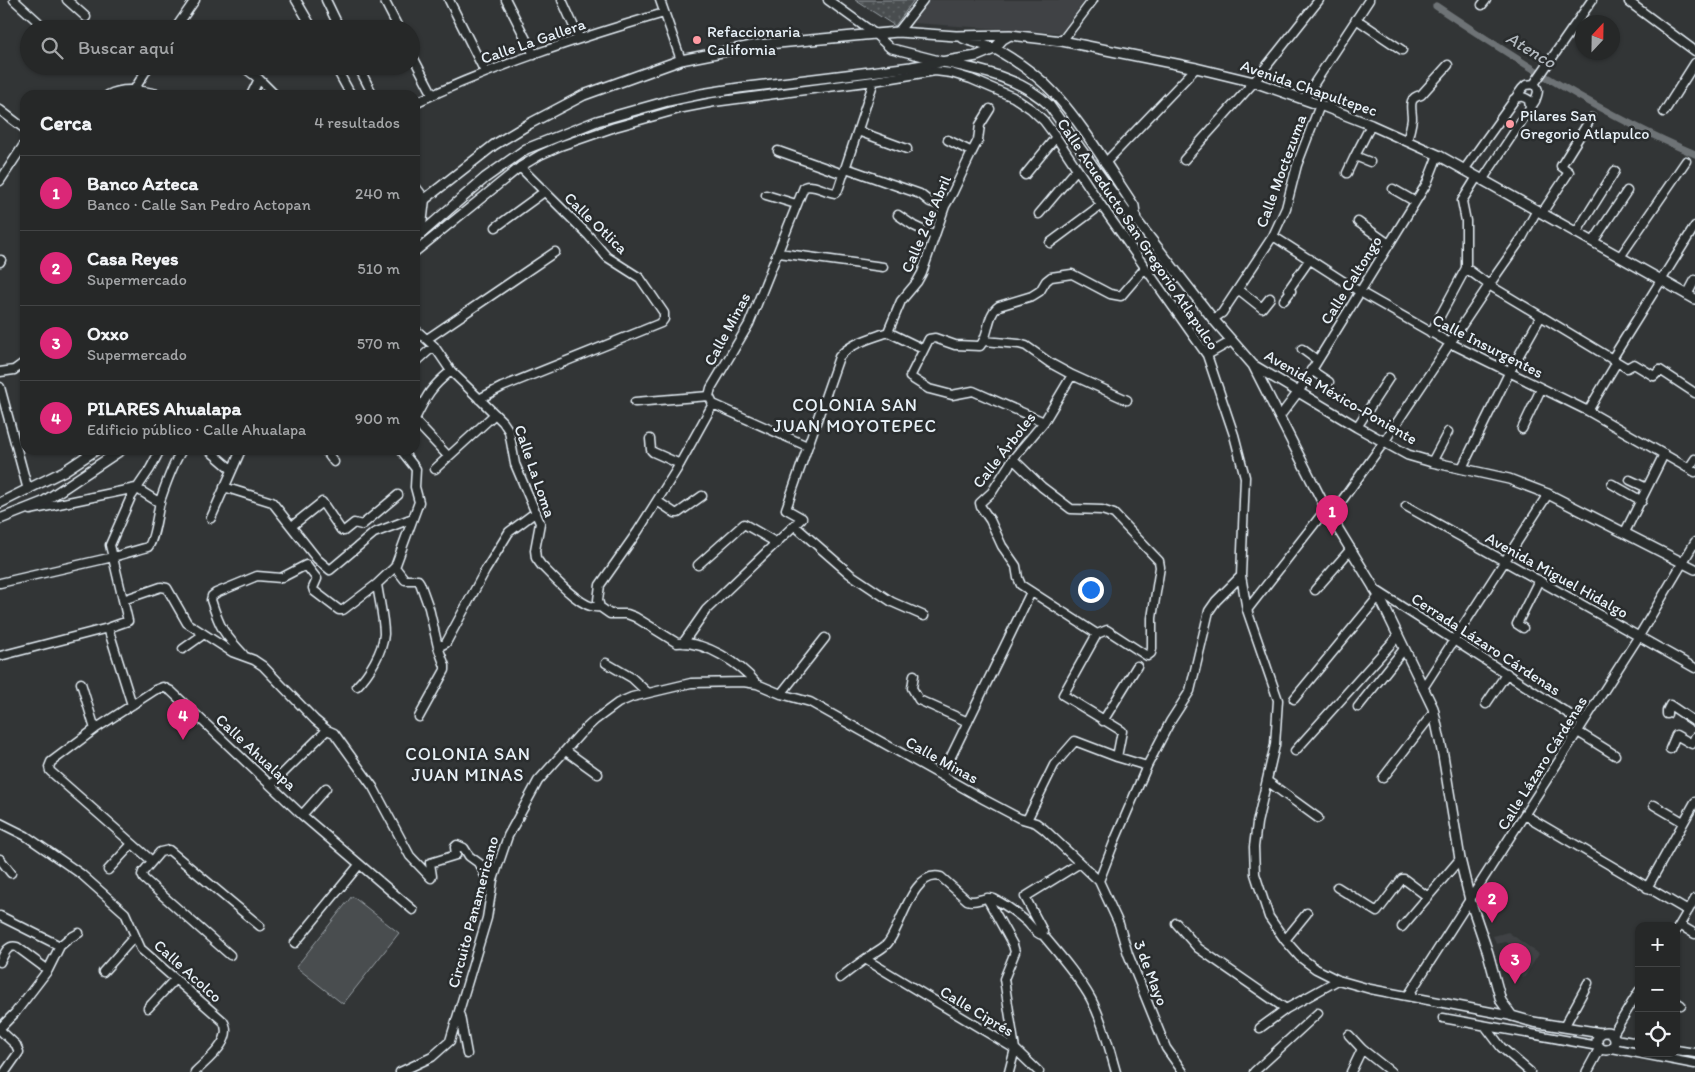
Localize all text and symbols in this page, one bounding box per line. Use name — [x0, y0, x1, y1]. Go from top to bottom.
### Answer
street label: Calle La Gallera — [478, 14, 589, 68]
north arrow — [1575, 15, 1620, 60]
search box — [20, 20, 420, 75]
place label: Refaccionaria California — [707, 22, 801, 59]
water label: Atenco — [1502, 27, 1561, 74]
icon: search — [38, 34, 66, 62]
marker: Refaccionaria California — [691, 34, 703, 46]
text: Buscar aquí — [78, 36, 174, 59]
street label: Avenida Chapultepec — [1238, 56, 1380, 120]
place label: Pilares San Gregorio Atlapulco — [1520, 106, 1650, 143]
text: Cerca — [40, 110, 92, 135]
street label: Calle Moctezuma — [1252, 111, 1310, 230]
text: 4 resultados — [314, 113, 400, 132]
street label: Calle Acueducto San Gregorio Atlapulco — [1053, 115, 1223, 353]
marker: Pilares San Gregorio Atlapulco — [1504, 118, 1516, 130]
text: Banco Azteca — [87, 172, 198, 195]
street label: Calle 2 de Abril — [897, 172, 955, 276]
text: 1 — [52, 184, 60, 203]
text: 240 m — [355, 184, 400, 203]
street label: Calle Otlica — [560, 188, 632, 258]
text: Banco · Calle San Pedro Actopan — [87, 195, 311, 214]
street label: Calle Caltongo — [1316, 232, 1386, 328]
text: Casa Reyes — [87, 247, 179, 270]
text: 2 — [52, 259, 60, 278]
text: 510 m — [357, 259, 400, 278]
text: Supermercado — [87, 270, 187, 289]
street label: Calle Minas — [700, 289, 754, 369]
street label: Calle Insurgentes — [1429, 310, 1547, 382]
text: Oxxo — [87, 322, 129, 345]
text: 3 — [52, 334, 60, 353]
text: 570 m — [357, 334, 400, 353]
text: Supermercado — [87, 345, 187, 364]
street label: Avenida México-Poniente — [1261, 345, 1421, 449]
district label: COLONIA SAN JUAN MOYOTEPEC — [773, 394, 937, 437]
text: PILARES Ahualapa — [87, 397, 241, 420]
street label: Calle Árboles — [968, 408, 1040, 492]
text: 4 — [51, 409, 61, 428]
text: 900 m — [355, 409, 400, 428]
text: Edificio público · Calle Ahualapa — [87, 420, 306, 439]
street label: Calle La Loma — [510, 422, 560, 520]
pin: 1 — [1316, 495, 1348, 536]
street label: Avenida Miguel Hidalgo — [1482, 528, 1632, 622]
your location — [1078, 577, 1104, 603]
street label: Cerrada Lázaro Cárdenas — [1408, 589, 1564, 699]
street label: Calle Lázaro Cárdenas — [1493, 692, 1591, 834]
pin: 4 — [167, 699, 199, 740]
street label: Calle Ahualapa — [212, 710, 301, 795]
street label: Calle Minas — [902, 732, 982, 788]
district label: COLONIA SAN JUAN MINAS — [405, 743, 531, 786]
street label: Circuito Panamericano — [444, 834, 502, 990]
pin: 2 — [1476, 882, 1508, 923]
map controls — [1635, 922, 1680, 1057]
button: + — [1635, 922, 1680, 967]
street label: Calle Acolco — [150, 936, 226, 1006]
street label: 3 de Mayo — [1130, 938, 1172, 1008]
pin: 3 — [1499, 943, 1531, 984]
button: − — [1635, 967, 1680, 1012]
street label: Calle Ciprés — [937, 982, 1017, 1040]
button: locate — [1635, 1012, 1680, 1057]

